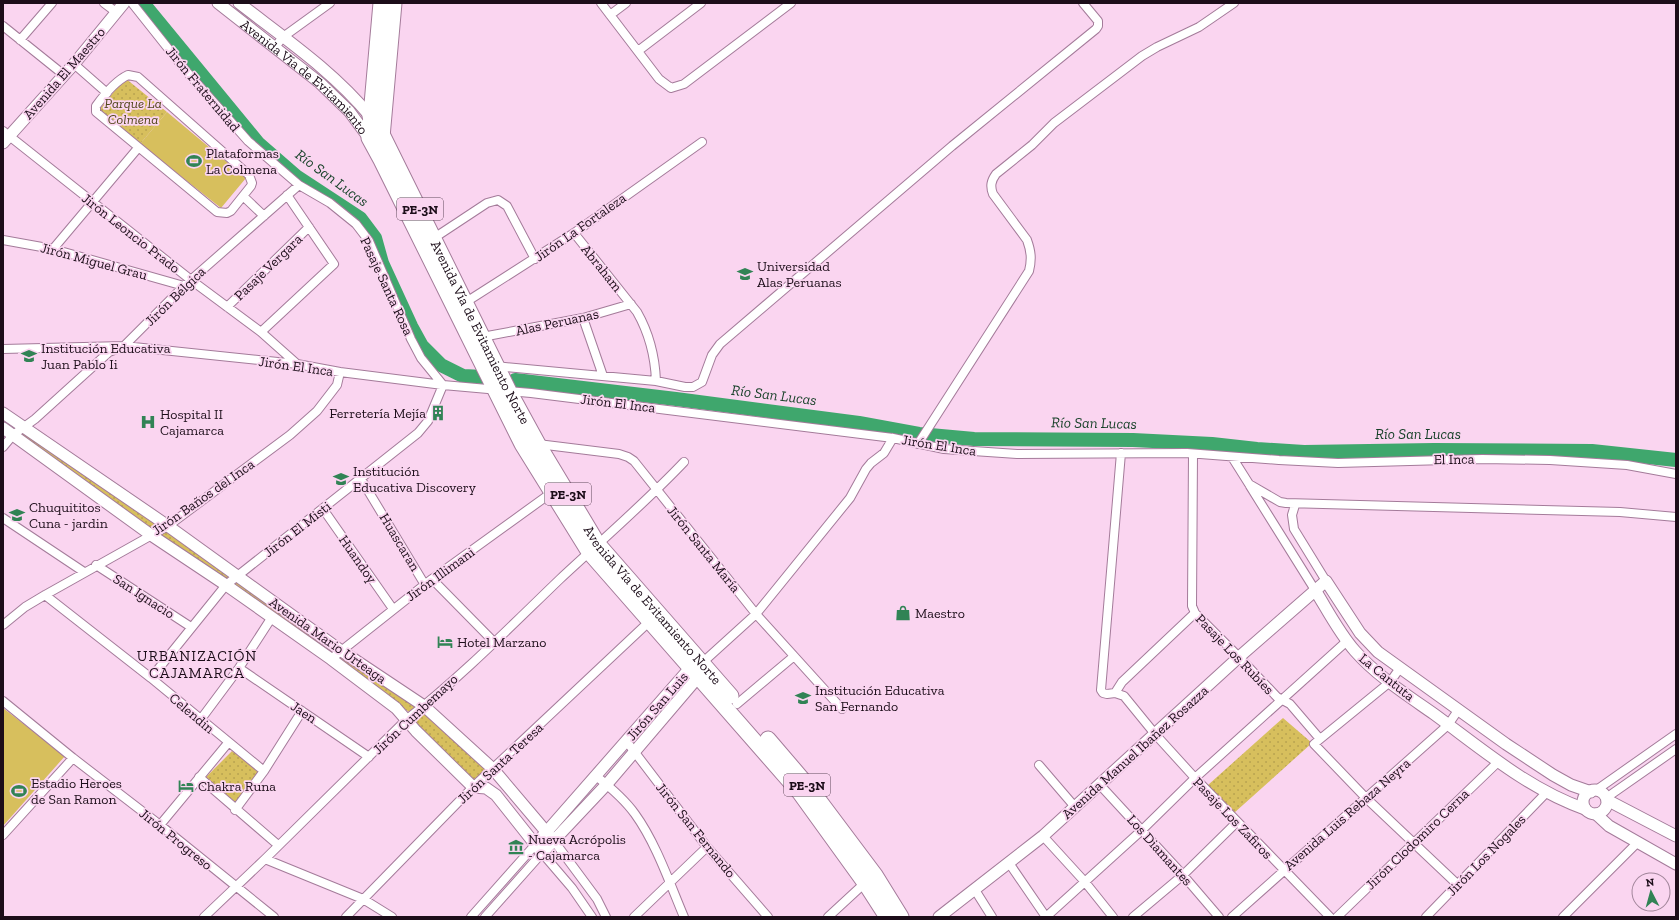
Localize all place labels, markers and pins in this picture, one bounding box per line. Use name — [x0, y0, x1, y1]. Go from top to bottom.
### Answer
place label: Plataformas La Colmena — [206, 145, 279, 178]
sports icon: Plataformas La Colmena — [185, 152, 203, 170]
place label: Universidad Alas Peruanas — [757, 258, 842, 291]
school or university icon: Universidad Alas Peruanas — [736, 265, 754, 283]
place label: Institución Educativa Juan Pablo Ii — [41, 340, 171, 373]
school or university icon: Institución Educativa Juan Pablo Ii — [20, 347, 38, 365]
building icon: Ferretería Mejía — [429, 404, 447, 422]
place label: Ferretería Mejía — [329, 405, 426, 422]
place label: Hospital II Cajamarca — [160, 406, 224, 439]
hospital icon: Hospital II Cajamarca — [139, 413, 157, 431]
place label: Institución Educativa Discovery — [353, 463, 477, 496]
school or university icon: Institución Educativa Discovery — [332, 470, 350, 488]
place label: Chuquititos Cuna - jardin — [29, 499, 108, 532]
school or university icon: Chuquititos Cuna - jardin — [8, 506, 26, 524]
shop icon: Maestro — [894, 604, 912, 622]
place label: Maestro — [915, 605, 965, 622]
hotel icon: Hotel Marzano — [436, 633, 454, 651]
place label: Hotel Marzano — [457, 634, 546, 651]
place label: Institución Educativa San Fernando — [815, 682, 945, 715]
school or university icon: Institución Educativa San Fernando — [794, 689, 812, 707]
place label: Estadio Heroes de San Ramon — [31, 775, 122, 808]
hotel icon: Chakra Runa — [177, 777, 195, 795]
place label: Chakra Runa — [198, 778, 276, 795]
sports icon: Estadio Heroes de San Ramon — [10, 782, 28, 800]
place label: Nueva Acrópolis - Cajamarca — [528, 831, 626, 864]
museum icon: Nueva Acrópolis - Cajamarca — [507, 838, 525, 856]

